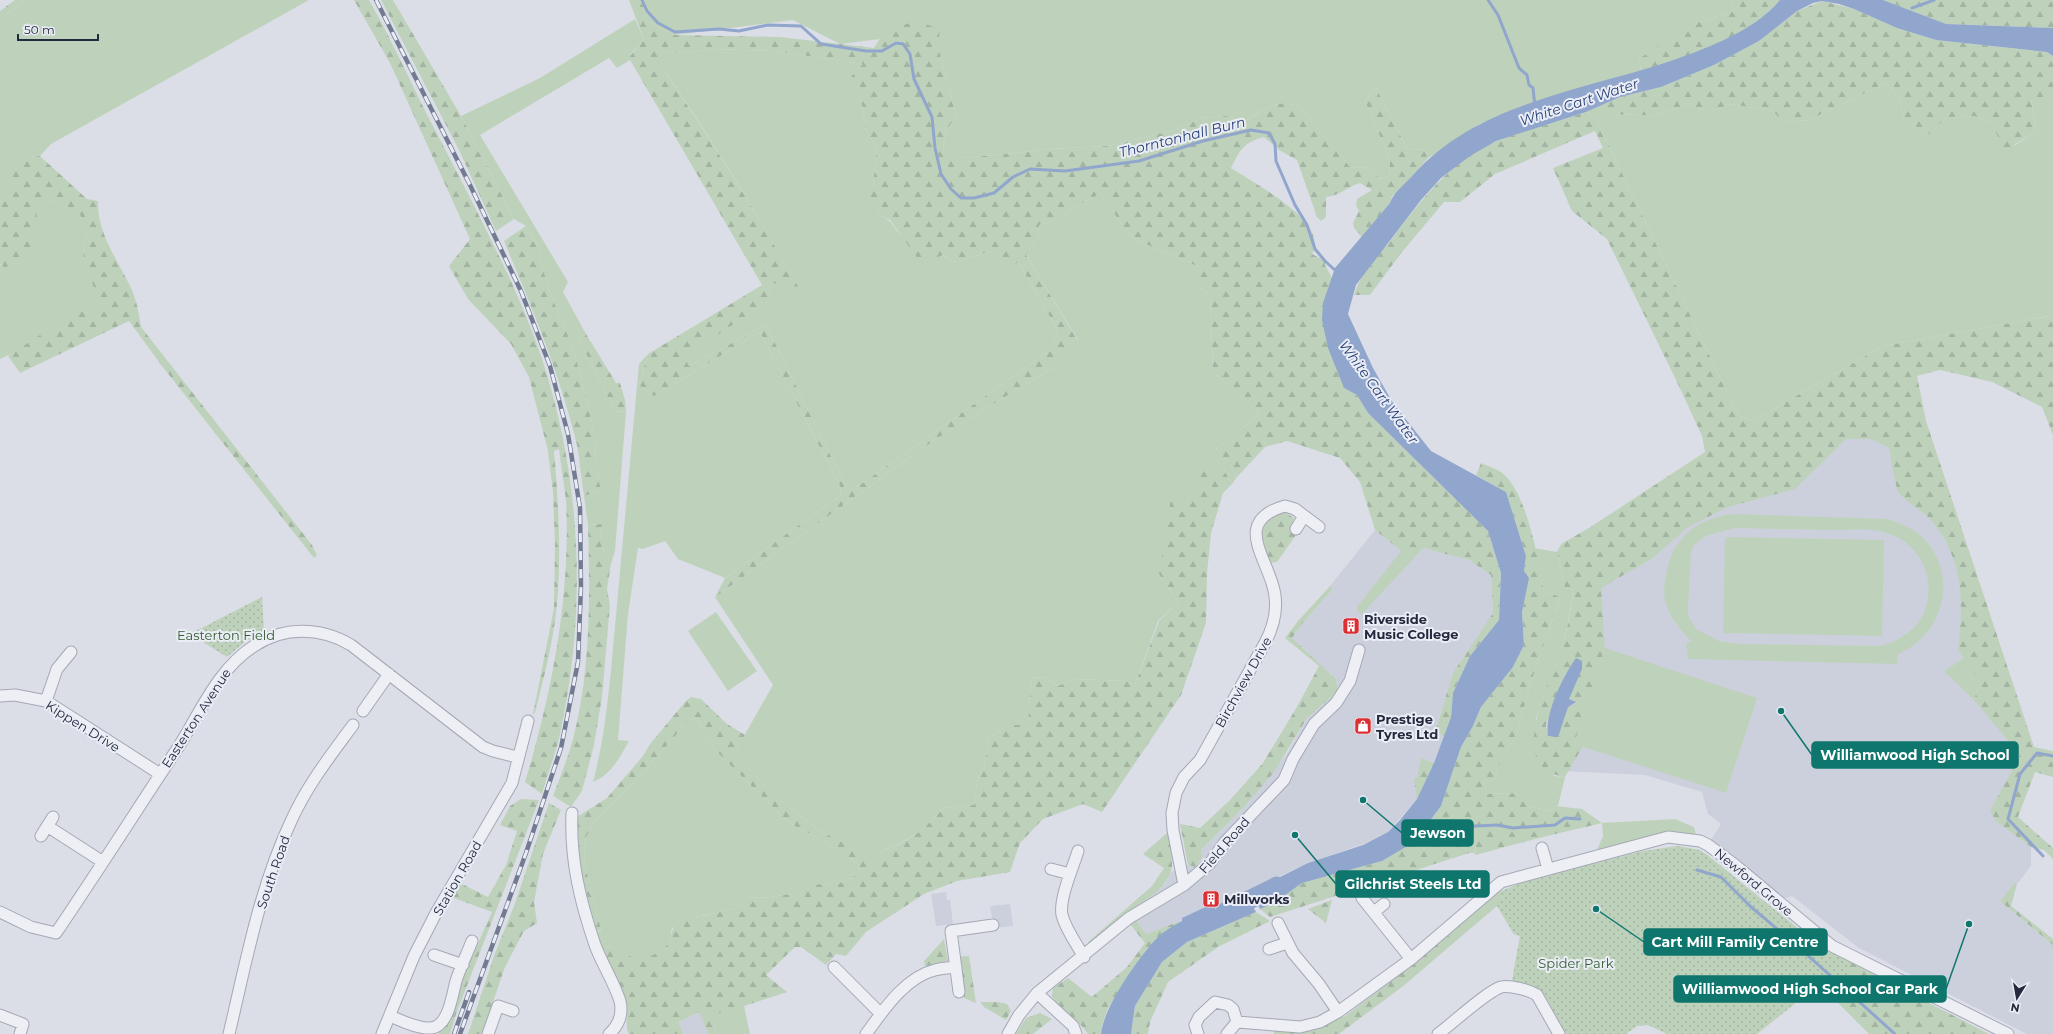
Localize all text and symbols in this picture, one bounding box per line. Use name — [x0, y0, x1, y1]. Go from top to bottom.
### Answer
scale bar — [18, 16, 98, 42]
text: 50 m — [24, 22, 55, 37]
water label: White Cart Water — [1517, 74, 1641, 130]
water label: Thorntonhall Burn — [1117, 113, 1247, 161]
water label: White Cart Water — [1335, 337, 1423, 448]
place label: Riverside Music College — [1364, 611, 1459, 642]
building icon: Riverside Music College — [1341, 616, 1361, 636]
park label: Easterton Field — [177, 627, 275, 643]
street label: Birchview Drive — [1211, 634, 1275, 730]
street label: Easterton Avenue — [158, 665, 234, 771]
street label: Kippen Drive — [43, 697, 123, 755]
place label: Prestige Tyres Ltd — [1376, 711, 1438, 742]
shop icon: Prestige Tyres Ltd — [1353, 716, 1373, 736]
callout: Williamwood High School — [1812, 742, 2018, 768]
text: Williamwood High School — [1820, 746, 2010, 764]
street label: Field Road — [1195, 814, 1253, 876]
callout: Jewson — [1402, 820, 1473, 846]
text: Jewson — [1409, 824, 1466, 842]
street label: South Road — [253, 833, 293, 911]
street label: Station Road — [429, 838, 485, 918]
street label: Newford Grove — [1712, 845, 1796, 919]
callout: Gilchrist Steels Ltd — [1336, 871, 1489, 897]
text: Gilchrist Steels Ltd — [1345, 875, 1481, 893]
building icon: Millworks — [1201, 889, 1221, 909]
place label: Millworks — [1224, 891, 1289, 907]
callout: Cart Mill Family Centre — [1644, 929, 1827, 955]
text: Cart Mill Family Centre — [1651, 933, 1819, 951]
park label: Spider Park — [1538, 955, 1614, 971]
callout: Williamwood High School Car Park — [1674, 976, 1946, 1002]
north arrow — [1997, 978, 2037, 1018]
text: Williamwood High School Car Park — [1682, 980, 1939, 998]
text: N — [2009, 1000, 2021, 1016]

